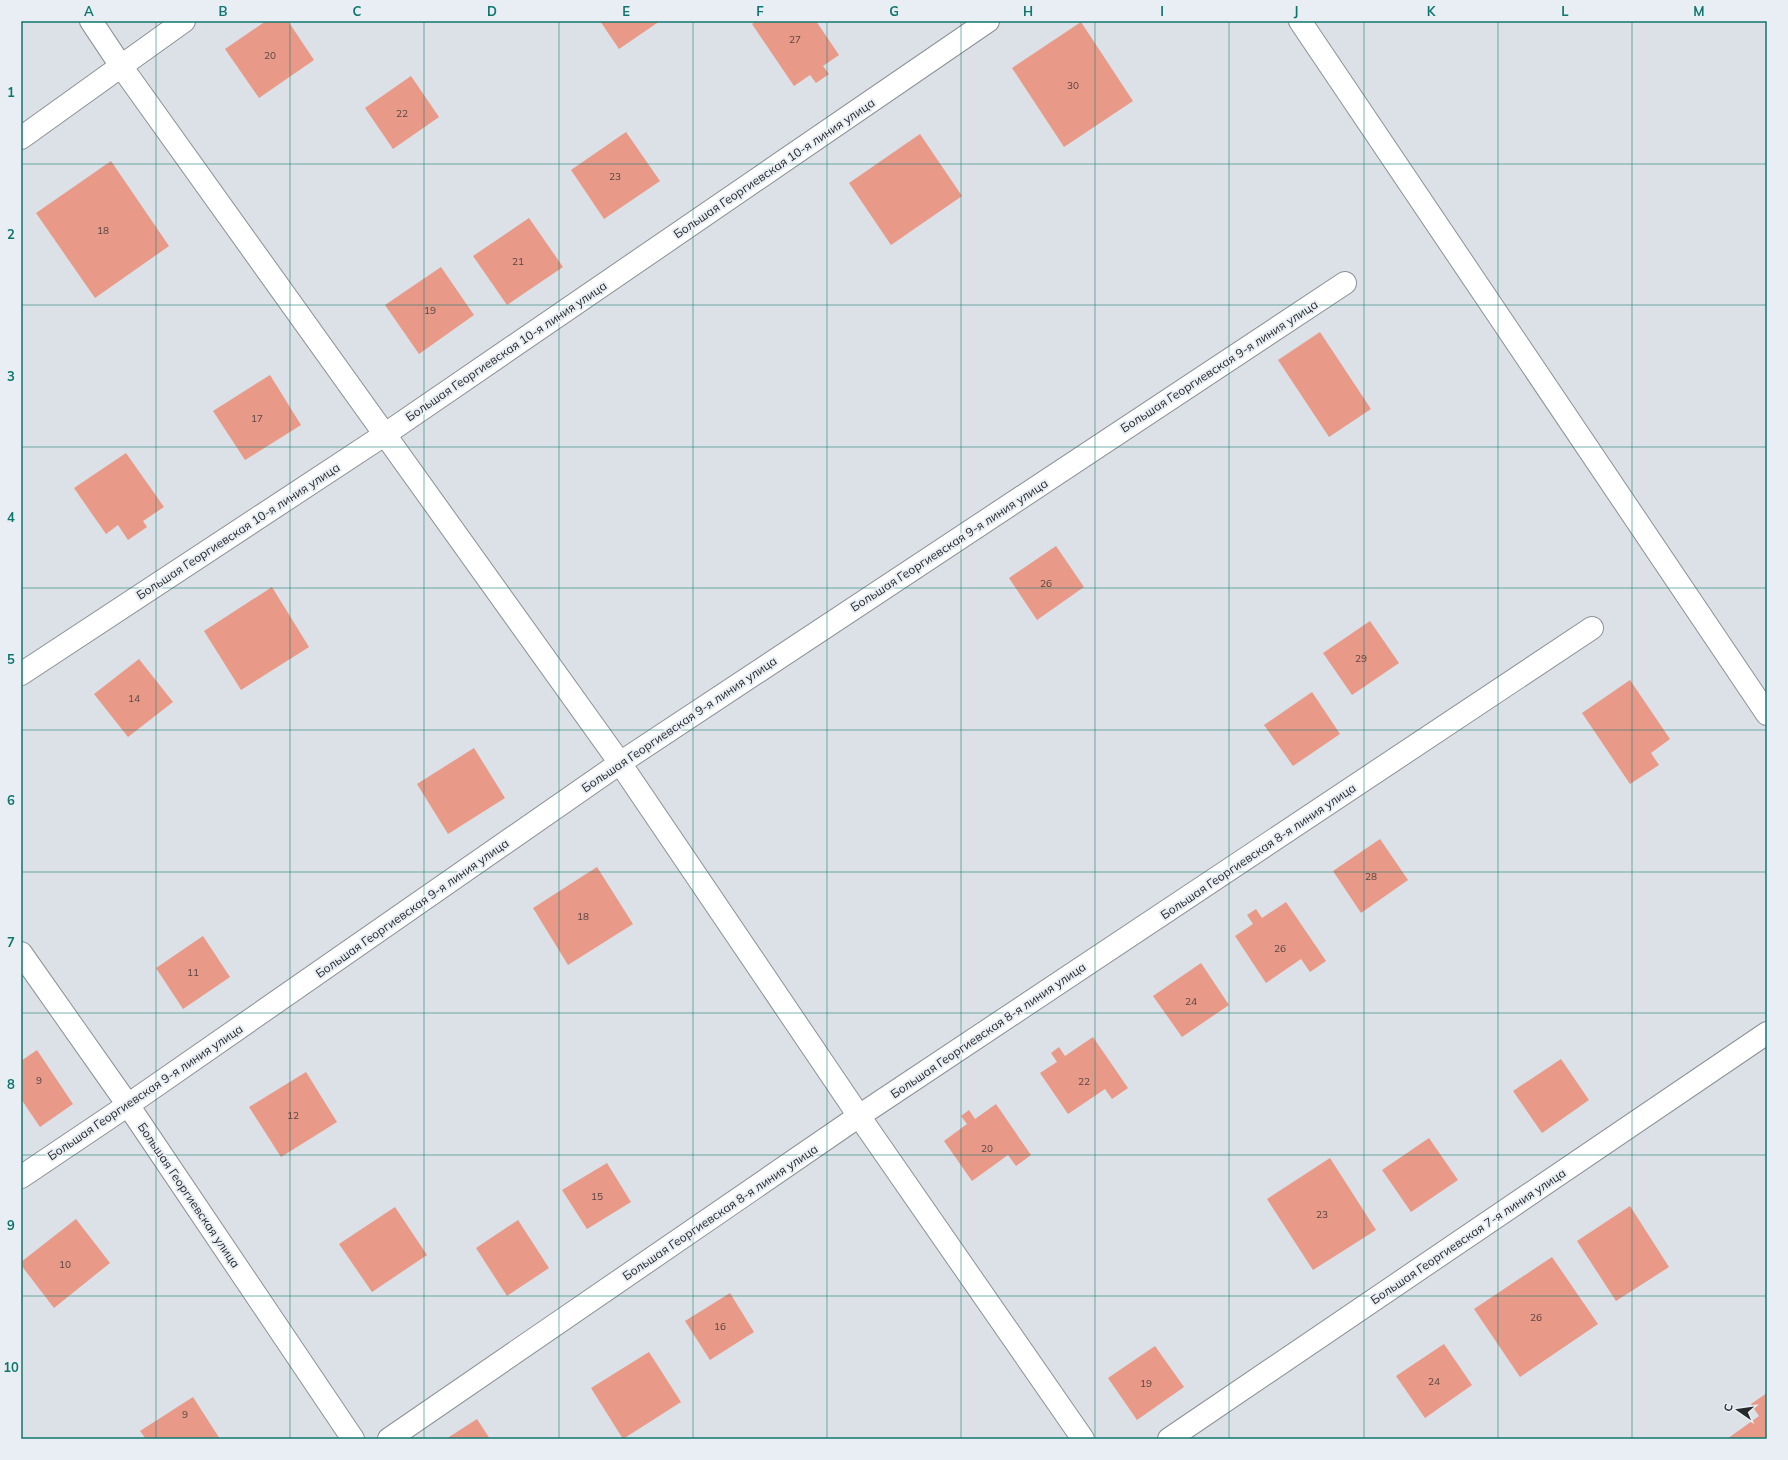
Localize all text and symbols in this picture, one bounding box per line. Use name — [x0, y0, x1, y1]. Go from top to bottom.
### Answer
text: A — [84, 3, 94, 19]
text: B — [219, 3, 228, 19]
text: C — [353, 3, 362, 19]
text: D — [487, 3, 497, 19]
text: E — [622, 3, 630, 19]
text: F — [756, 3, 764, 19]
text: G — [889, 3, 899, 19]
text: H — [1023, 3, 1033, 19]
text: I — [1160, 3, 1164, 19]
text: J — [1294, 3, 1298, 19]
text: K — [1427, 3, 1437, 19]
text: L — [1561, 3, 1569, 19]
text: M — [1693, 3, 1705, 19]
house number: 27 — [789, 33, 801, 46]
house number: 20 — [264, 49, 276, 62]
house number: 30 — [1067, 79, 1079, 92]
text: 1 — [7, 84, 15, 100]
street label: Большая Георгиевская 10-я линия улица — [671, 95, 877, 241]
house number: 22 — [396, 107, 408, 120]
house number: 23 — [609, 170, 621, 183]
house number: 18 — [97, 224, 109, 237]
text: 2 — [7, 226, 15, 242]
house number: 21 — [512, 255, 524, 268]
street label: Большая Георгиевская 10-я линия улица — [403, 278, 609, 424]
street label: Большая Георгиевская 9-я линия улица — [1118, 296, 1320, 436]
house number: 19 — [424, 304, 436, 317]
text: 3 — [7, 368, 15, 384]
house number: 17 — [251, 412, 263, 425]
street label: Большая Георгиевская 10-я линия улица — [134, 460, 342, 602]
street label: Большая Георгиевская 9-я линия улица — [848, 475, 1050, 615]
text: 4 — [7, 509, 15, 525]
house number: 26 — [1040, 577, 1052, 590]
text: 5 — [7, 651, 15, 667]
house number: 29 — [1355, 652, 1367, 665]
street label: Большая Георгиевская 9-я линия улица — [579, 653, 779, 795]
house number: 14 — [128, 692, 140, 705]
street label: Большая Георгиевская 8-я линия улица — [1158, 780, 1358, 922]
text: 6 — [7, 792, 15, 808]
street label: Большая Георгиевская 9-я линия улица — [313, 835, 511, 981]
house number: 28 — [1365, 870, 1377, 883]
house number: 18 — [577, 910, 589, 923]
text: 7 — [7, 934, 15, 950]
house number: 26 — [1274, 942, 1286, 955]
street label: Большая Георгиевская 8-я линия улица — [888, 959, 1088, 1101]
house number: 11 — [187, 966, 199, 979]
house number: 24 — [1185, 995, 1197, 1008]
street label: Большая Георгиевская 9-я линия улица — [45, 1021, 245, 1163]
house number: 9 — [36, 1074, 42, 1087]
house number: 22 — [1078, 1075, 1090, 1088]
text: 8 — [7, 1076, 15, 1092]
house number: 12 — [287, 1109, 299, 1122]
street label: Большая Георгиевская улица — [135, 1120, 243, 1270]
street label: Большая Георгиевская 8-я линия улица — [620, 1141, 820, 1283]
house number: 20 — [981, 1142, 993, 1155]
street label: Большая Георгиевская 7-я линия улица — [1368, 1165, 1568, 1307]
house number: 15 — [591, 1190, 603, 1203]
house number: 23 — [1316, 1208, 1328, 1221]
text: 9 — [7, 1217, 15, 1233]
house number: 10 — [59, 1258, 71, 1271]
house number: 26 — [1530, 1311, 1542, 1324]
house number: 16 — [714, 1320, 726, 1333]
text: 10 — [3, 1359, 19, 1375]
house number: 24 — [1428, 1375, 1440, 1388]
house number: 19 — [1140, 1377, 1152, 1390]
north arrow — [1718, 1390, 1758, 1430]
text: С — [1721, 1402, 1736, 1413]
house number: 9 — [182, 1408, 188, 1421]

